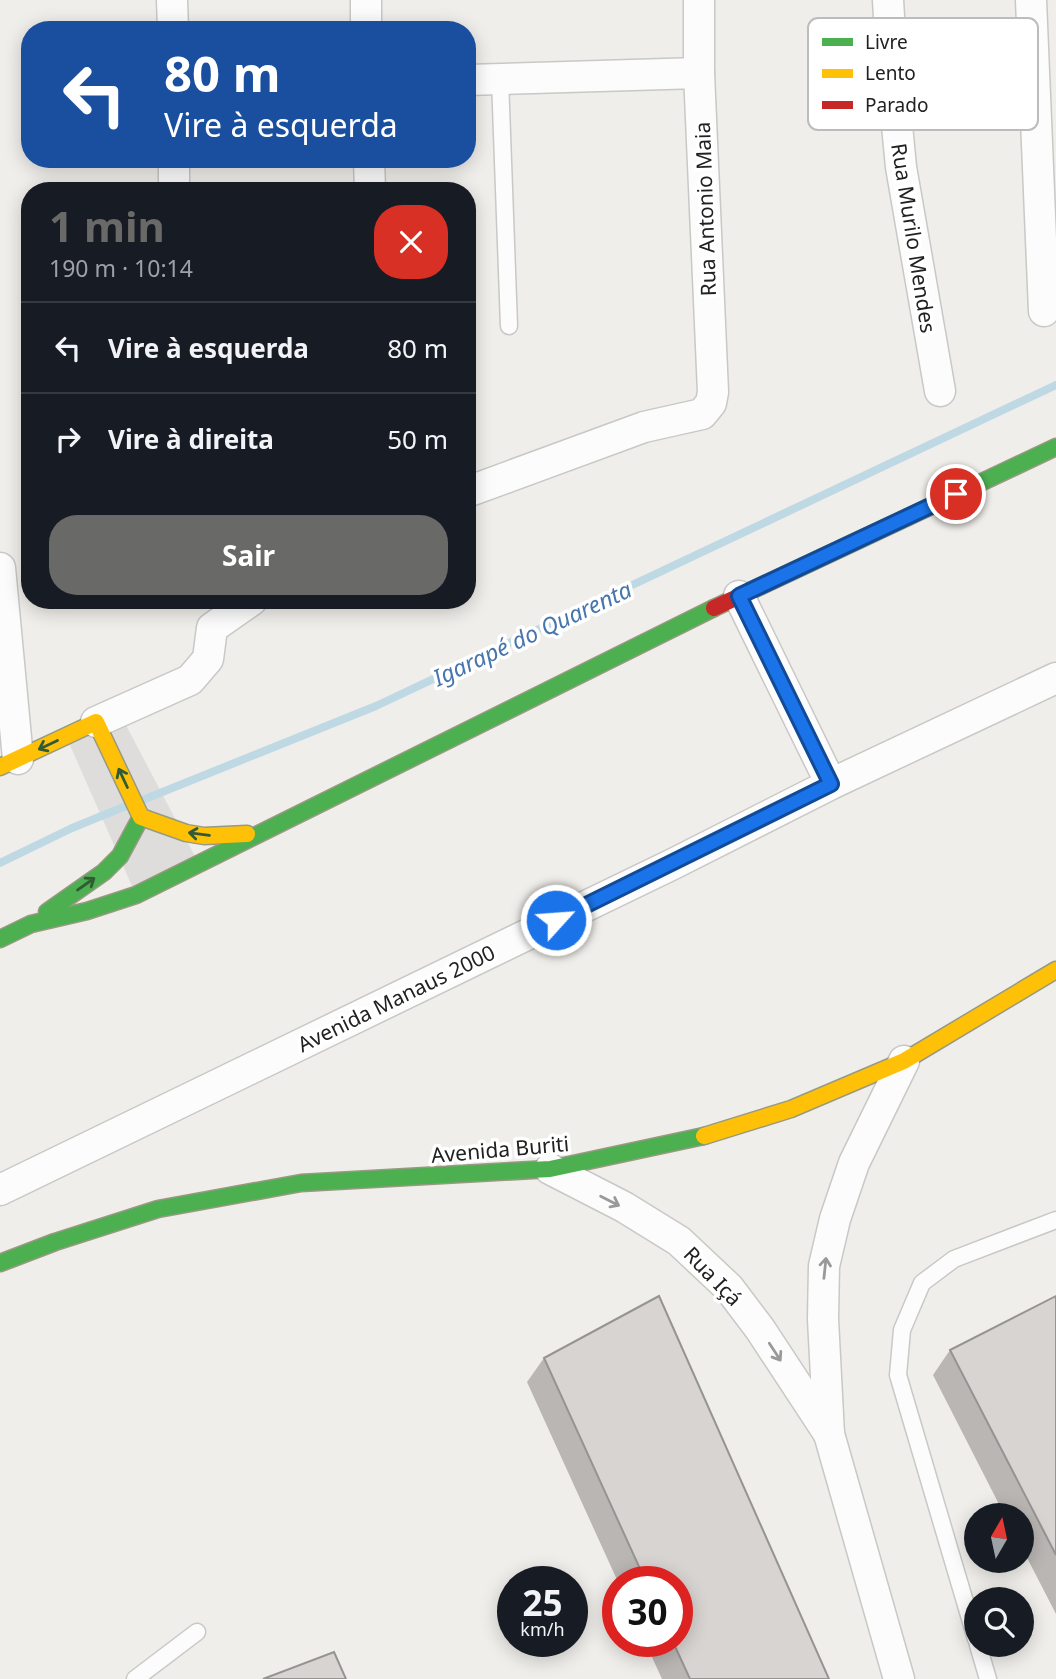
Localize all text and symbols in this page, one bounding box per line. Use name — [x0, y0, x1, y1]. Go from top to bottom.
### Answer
legend — [808, 18, 1038, 130]
text: Livre — [865, 29, 908, 55]
text: 80 m — [164, 40, 281, 106]
icon: left — [49, 49, 140, 140]
text: Lento — [865, 60, 916, 86]
text: Parado — [865, 92, 928, 118]
text: Vire à esquerda — [164, 103, 398, 146]
street label: Rua Antonio Maia — [688, 121, 722, 297]
street label: Rua Murilo Mendes — [885, 141, 943, 335]
text: 1 min — [49, 197, 165, 254]
button: close — [374, 205, 448, 279]
text: 190 m · 10:14 — [49, 252, 193, 284]
icon: left — [49, 329, 87, 367]
text: Vire à esquerda — [108, 330, 309, 366]
text: 80 m — [387, 330, 448, 366]
icon: right — [49, 420, 87, 458]
text: Vire à direita — [108, 421, 274, 457]
text: 50 m — [387, 421, 448, 457]
pin — [926, 464, 986, 524]
icon: arrive — [937, 475, 975, 513]
button: Sair — [49, 515, 448, 595]
water label: Igarapé do Quarenta — [427, 573, 637, 694]
one-way arrow — [38, 739, 59, 752]
one-way arrow — [116, 768, 129, 789]
one-way arrow — [188, 828, 211, 841]
one-way arrow — [76, 877, 95, 891]
position arrow — [519, 883, 593, 957]
street label: Avenida Manaus 2000 — [293, 938, 499, 1058]
street label: Avenida Buriti — [430, 1129, 570, 1169]
one-way arrow — [599, 1194, 620, 1208]
street label: Rua Içá — [678, 1240, 748, 1312]
one-way arrow — [819, 1258, 832, 1280]
one-way arrow — [768, 1342, 783, 1361]
north arrow — [964, 1503, 1034, 1573]
map controls — [964, 1503, 1034, 1657]
speed limit sign: 30 — [602, 1566, 693, 1657]
text: 25 — [522, 1579, 563, 1626]
button: search — [964, 1587, 1034, 1657]
text: km/h — [520, 1617, 565, 1641]

